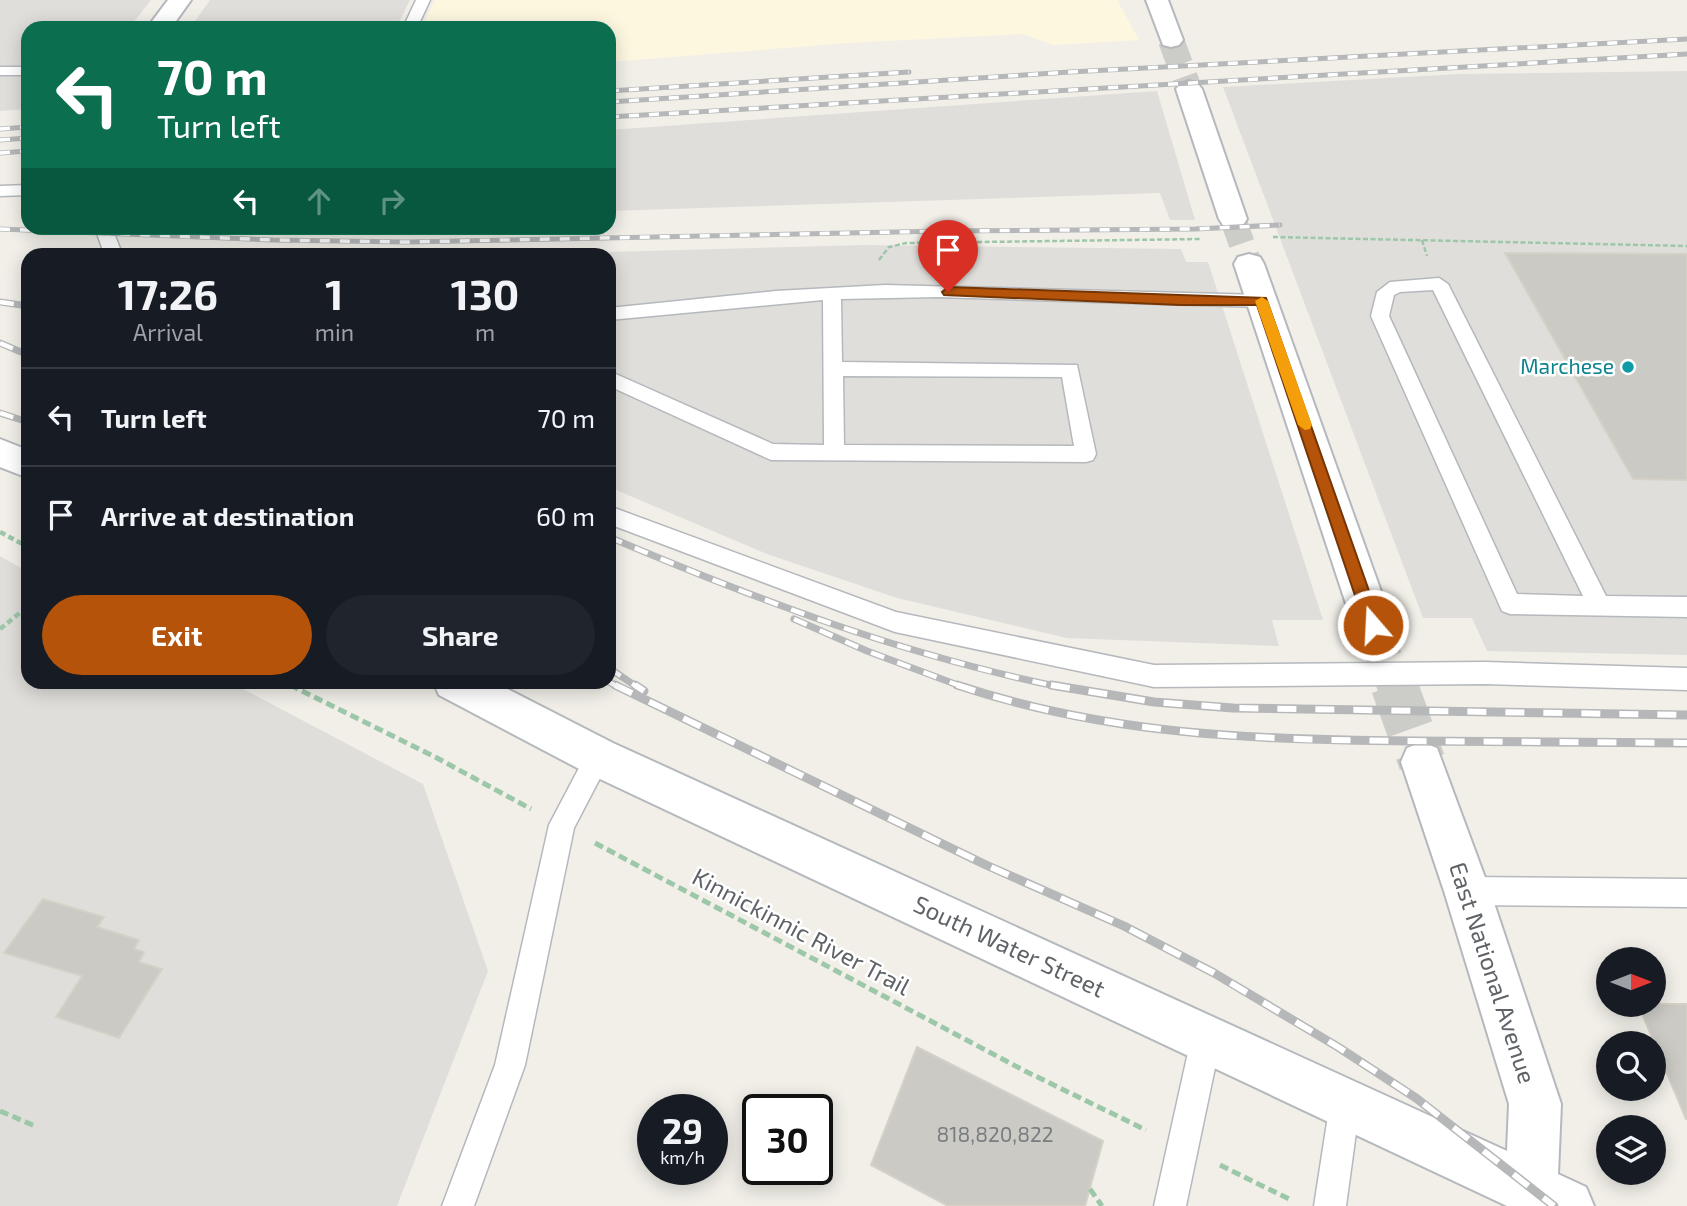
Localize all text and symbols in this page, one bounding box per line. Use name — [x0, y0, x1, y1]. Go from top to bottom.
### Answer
text: 70 m — [157, 46, 268, 105]
icon: left — [42, 49, 133, 140]
text: Turn left — [157, 106, 281, 144]
icon: left — [227, 182, 265, 220]
icon: ahead — [300, 182, 338, 220]
icon: right — [373, 182, 411, 220]
pin — [918, 220, 978, 292]
icon: arrive — [929, 231, 967, 269]
text: 17:26 — [118, 268, 218, 318]
text: 1 — [325, 268, 343, 318]
text: 130 — [451, 268, 519, 318]
text: Arrival — [133, 318, 203, 346]
text: min — [315, 318, 354, 346]
text: m — [475, 318, 495, 346]
place label: Marchese — [1520, 353, 1614, 378]
marker: Marchese — [1620, 359, 1636, 375]
icon: left — [42, 398, 80, 436]
text: Turn left — [101, 402, 207, 433]
text: 70 m — [537, 402, 595, 433]
icon: arrive — [42, 496, 80, 534]
text: Arrive at destination — [101, 500, 354, 531]
text: 60 m — [536, 500, 595, 531]
position arrow — [1336, 588, 1410, 662]
button: Exit — [42, 595, 312, 675]
button: Share — [326, 595, 595, 675]
street label: East National Avenue — [1444, 858, 1543, 1087]
street label: Kinnickinnic River Trail — [688, 861, 916, 1000]
street label: South Water Street — [909, 889, 1110, 1003]
north arrow — [1596, 947, 1666, 1017]
map controls — [1596, 947, 1666, 1185]
button: search — [1596, 1031, 1666, 1101]
speed limit sign: 30 — [742, 1094, 833, 1185]
text: 29 — [662, 1109, 703, 1151]
button: layers — [1596, 1115, 1666, 1185]
house number: 818,820,822 — [937, 1121, 1054, 1146]
text: km/h — [660, 1146, 705, 1168]

